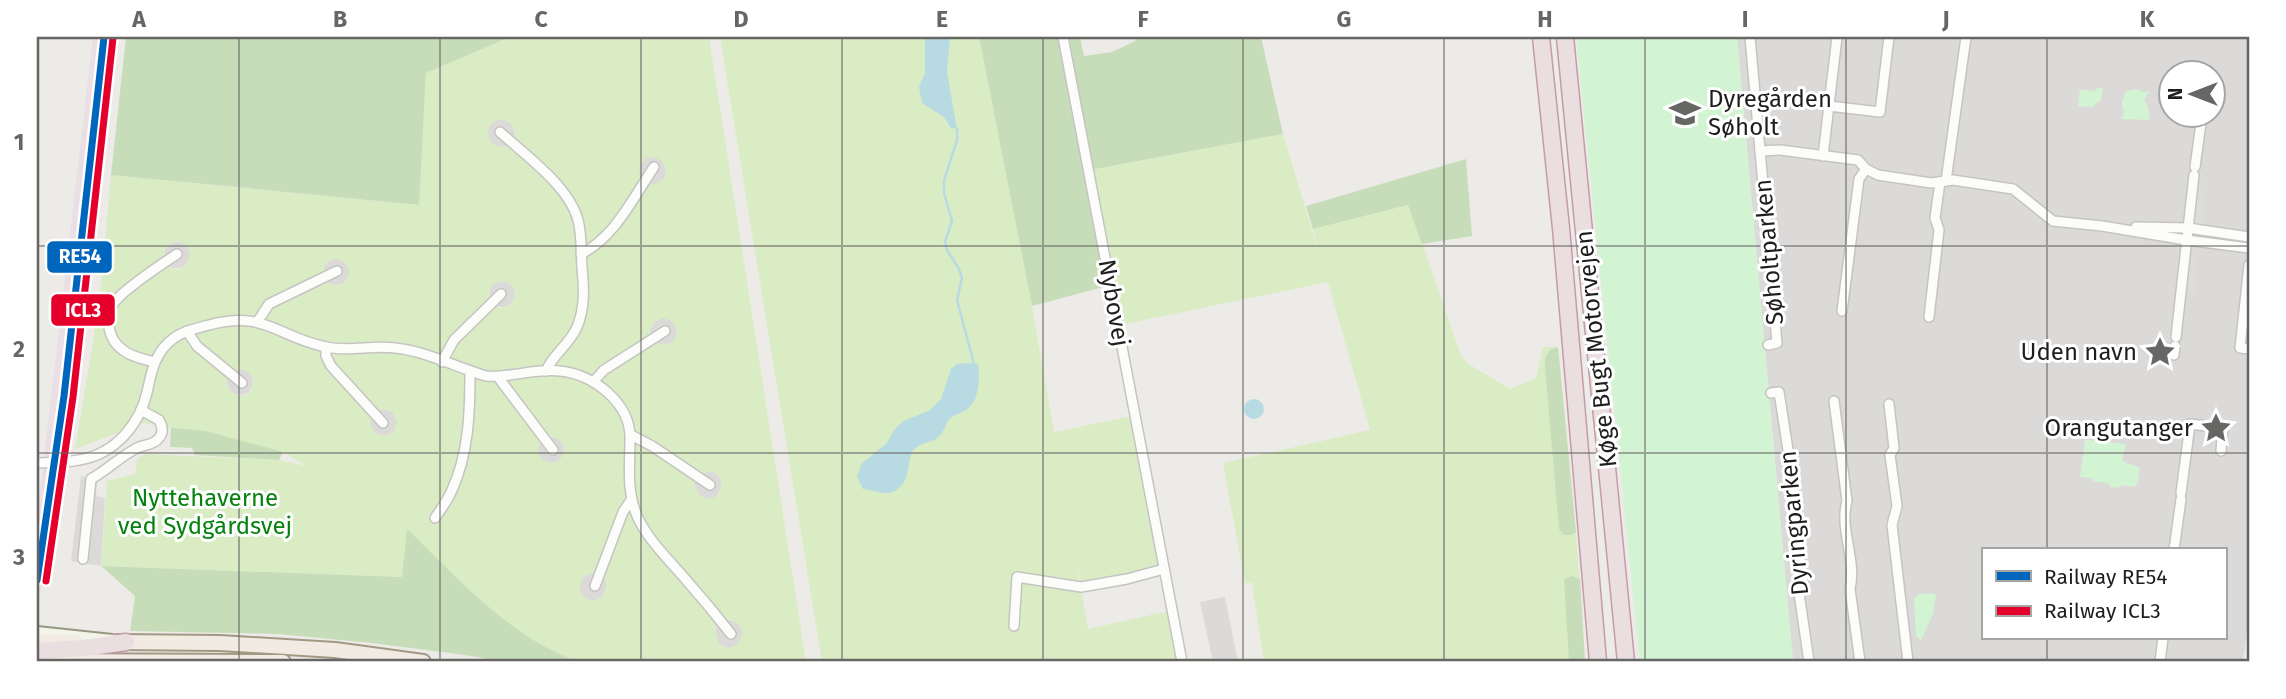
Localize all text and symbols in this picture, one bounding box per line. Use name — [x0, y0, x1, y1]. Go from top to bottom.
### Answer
text: A — [131, 5, 146, 33]
text: B — [333, 5, 347, 33]
text: C — [534, 5, 548, 33]
text: D — [734, 5, 749, 33]
text: E — [936, 5, 948, 33]
text: F — [1137, 5, 1149, 33]
text: G — [1337, 5, 1351, 33]
text: H — [1537, 5, 1553, 33]
text: I — [1742, 5, 1748, 33]
text: J — [1941, 5, 1950, 33]
text: K — [2140, 5, 2155, 33]
north arrow — [2156, 60, 2226, 130]
place label: Dyregården Søholt — [1708, 85, 1832, 141]
text: N — [2164, 88, 2187, 100]
school or university icon: Dyregården Søholt — [1668, 96, 1702, 130]
text: 1 — [14, 128, 24, 156]
street label: Søholtparken — [1749, 178, 1789, 326]
street label: Køge Bugt Motorvejen — [1570, 229, 1622, 469]
line badge: RE54 — [46, 240, 113, 274]
text: RE54 — [59, 245, 102, 268]
street label: Nybovej — [1093, 257, 1135, 349]
line badge: ICL3 — [50, 293, 116, 327]
text: ICL3 — [65, 299, 101, 322]
text: 2 — [13, 335, 25, 363]
place icon: Uden navn — [2143, 335, 2177, 369]
place label: Uden navn — [2021, 338, 2137, 366]
place icon: Orangutanger — [2199, 411, 2233, 445]
place label: Orangutanger — [2045, 414, 2194, 442]
street label: Dyringparken — [1774, 449, 1814, 597]
park label: Nyttehaverne ved Sydgårdsvej — [118, 484, 292, 540]
text: 3 — [12, 543, 25, 571]
legend — [1982, 548, 2226, 640]
text: Railway RE54 — [2044, 564, 2167, 590]
text: Railway ICL3 — [2044, 598, 2161, 624]

